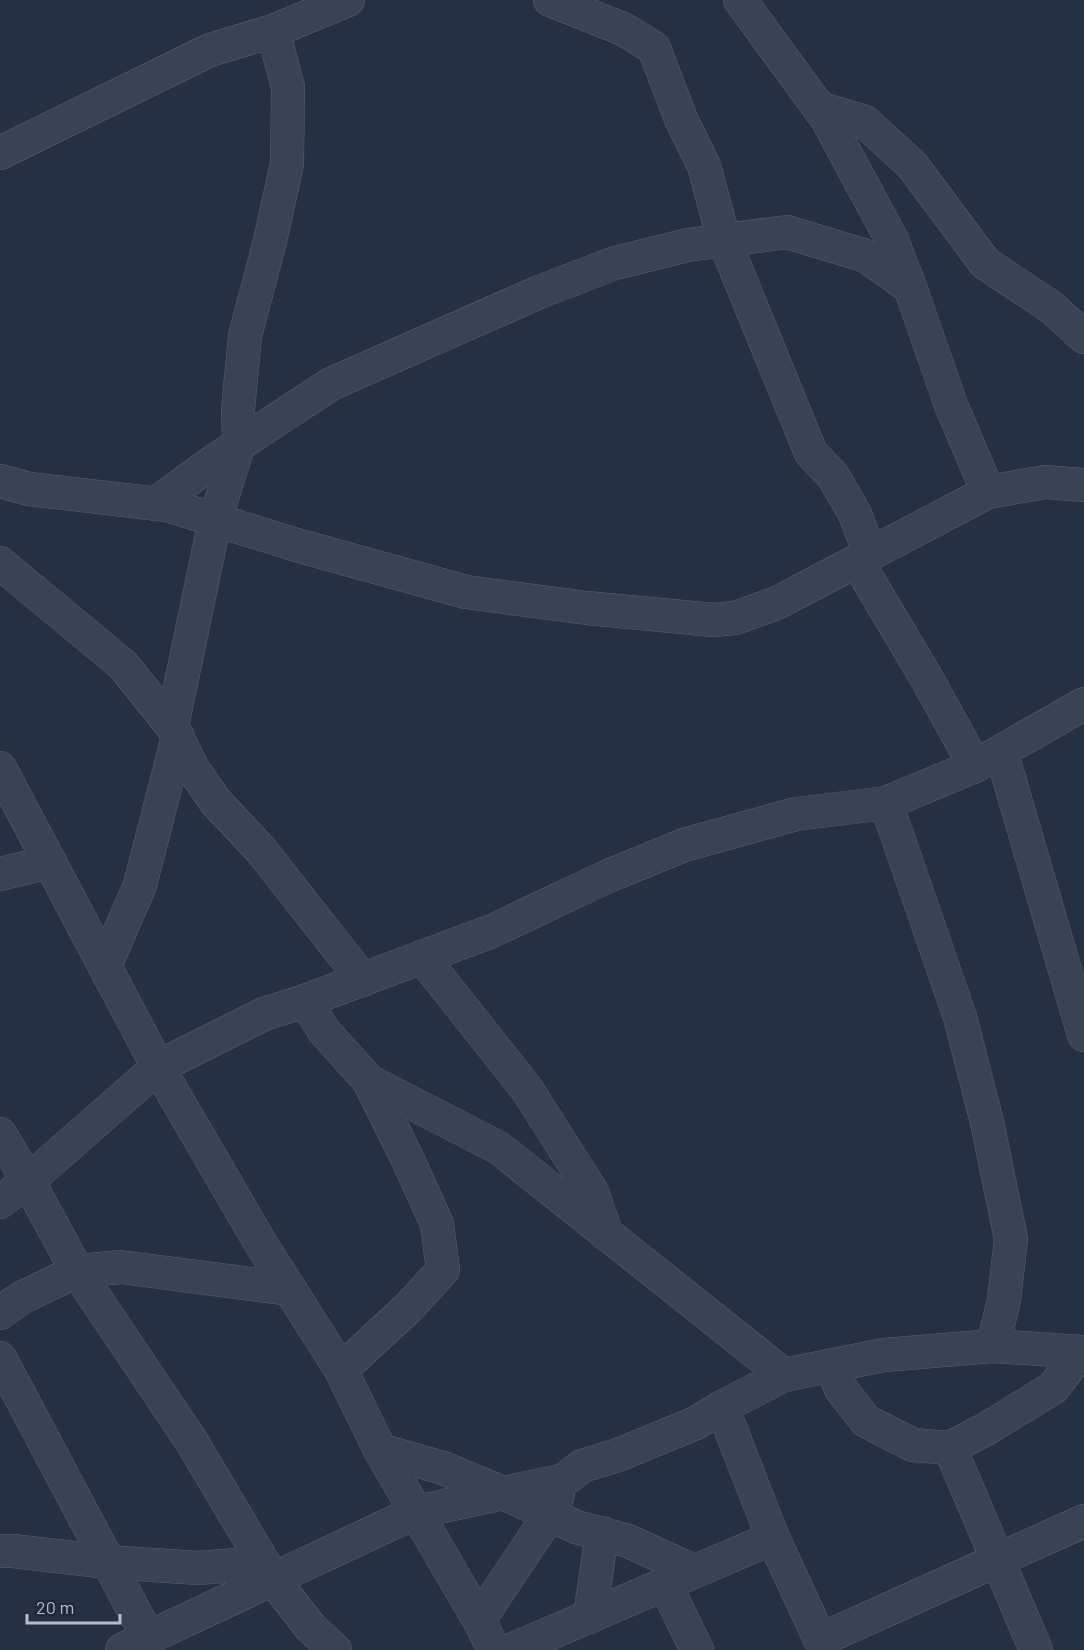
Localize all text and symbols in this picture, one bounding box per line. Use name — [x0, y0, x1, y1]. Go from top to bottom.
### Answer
scale bar — [27, 1587, 120, 1625]
text: 20 m — [36, 1596, 74, 1618]

